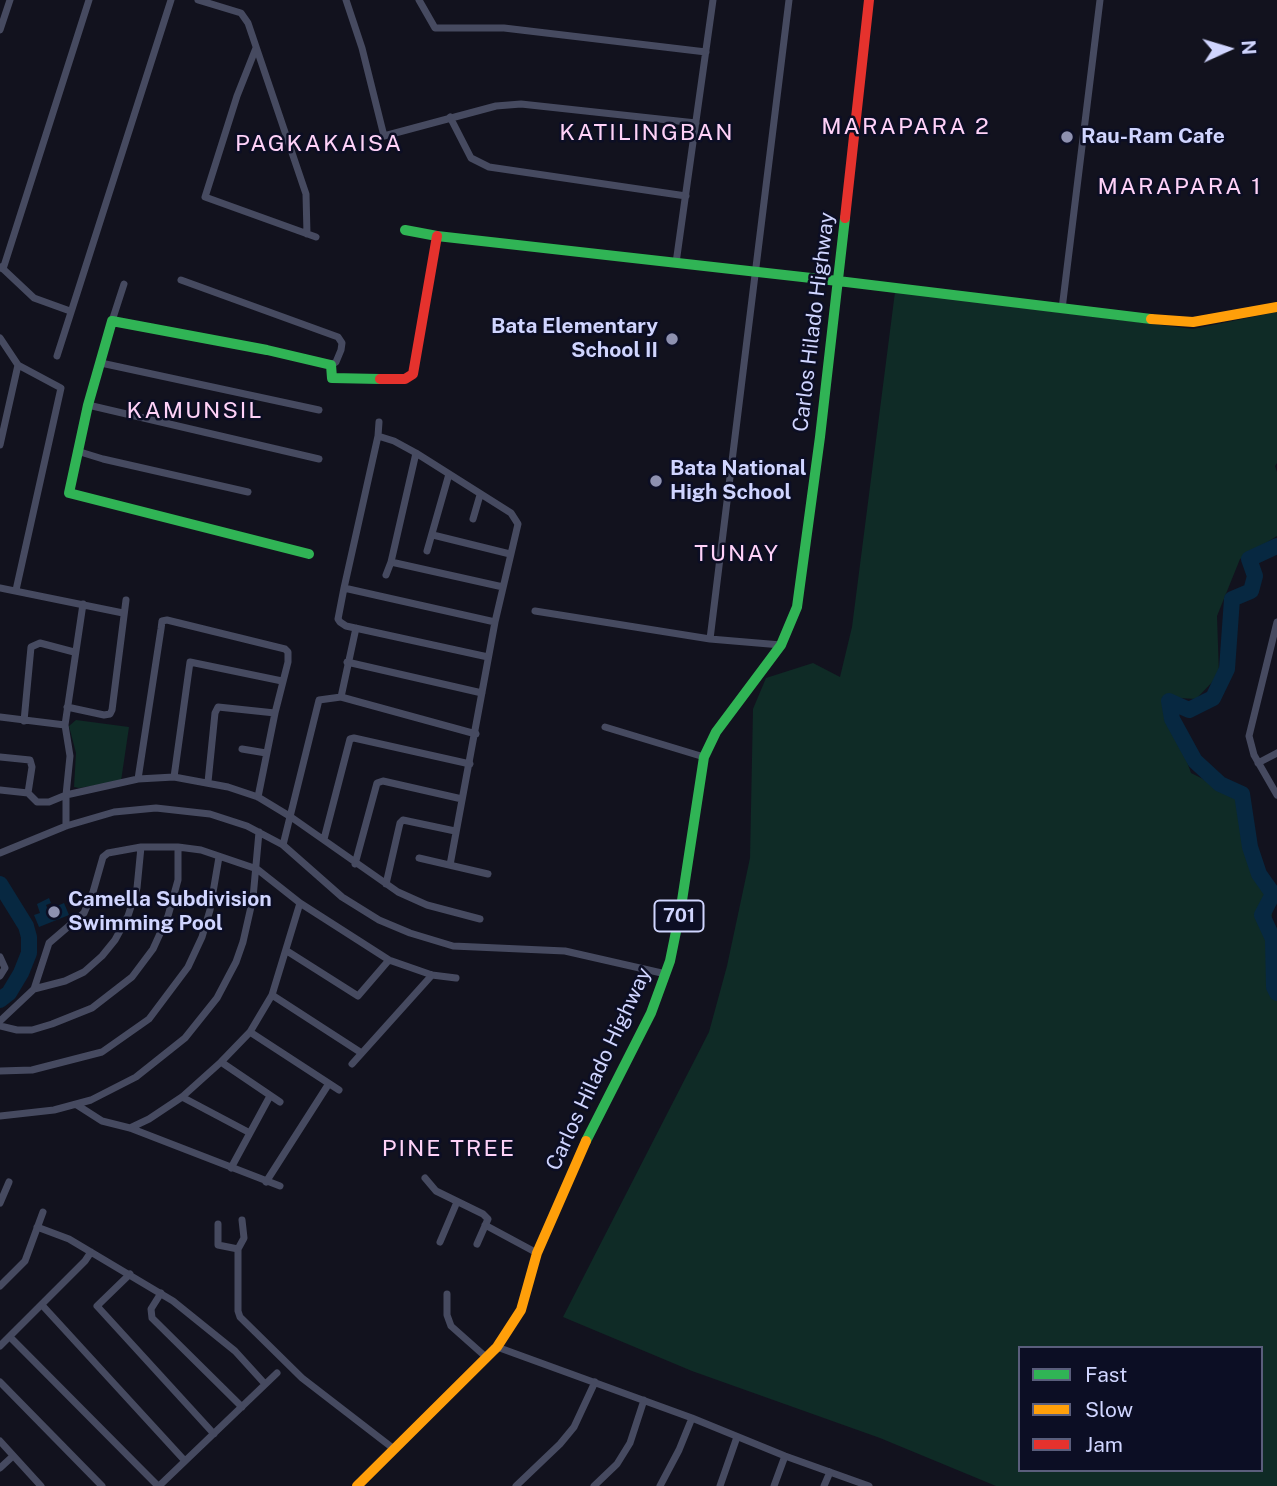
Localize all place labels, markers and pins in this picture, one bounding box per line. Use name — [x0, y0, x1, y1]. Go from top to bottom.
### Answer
place label: Rau-Ram Cafe — [1081, 124, 1225, 150]
marker: Rau-Ram Cafe — [1059, 129, 1075, 145]
place label: Bata Elementary School II — [491, 314, 658, 364]
marker: Bata Elementary School II — [664, 331, 680, 347]
place label: Bata National High School — [670, 456, 807, 506]
marker: Bata National High School — [648, 473, 664, 489]
place label: Camella Subdivision Swimming Pool — [68, 887, 272, 937]
marker: Camella Subdivision Swimming Pool — [46, 904, 62, 920]

